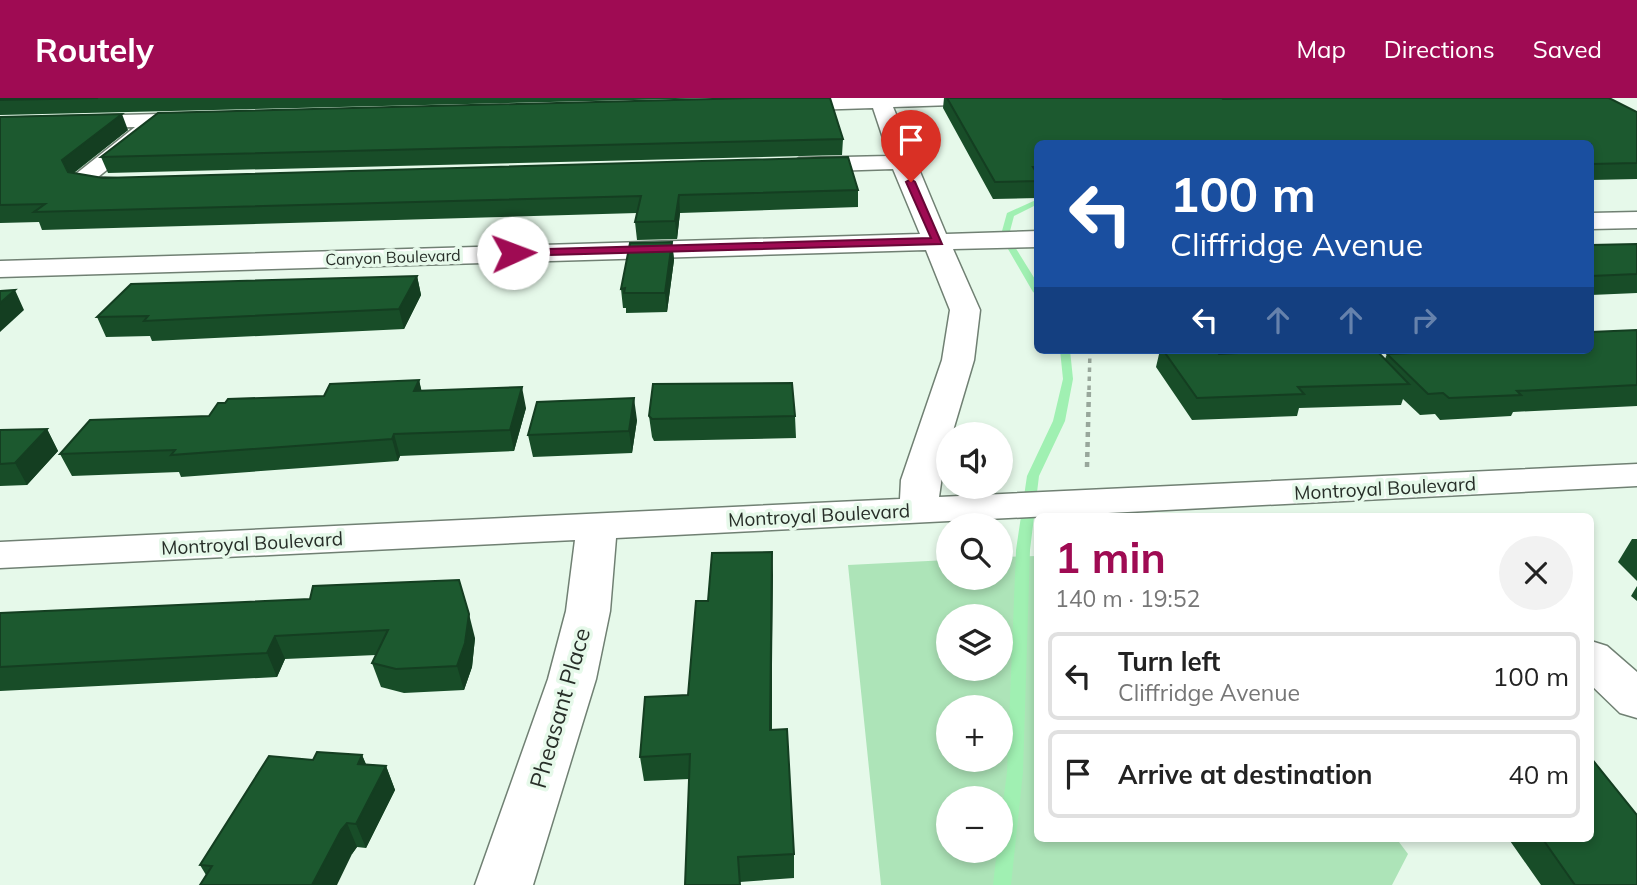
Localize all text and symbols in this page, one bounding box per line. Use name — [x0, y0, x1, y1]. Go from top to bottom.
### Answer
text: Routely — [35, 29, 154, 70]
text: Map — [1296, 34, 1346, 64]
text: Directions — [1384, 34, 1495, 64]
text: Saved — [1533, 34, 1602, 64]
pin — [881, 110, 941, 182]
icon: arrive — [892, 121, 930, 159]
text: 100 m — [1170, 163, 1316, 224]
icon: left — [1055, 168, 1146, 259]
position arrow — [476, 216, 550, 290]
text: Cliffridge Avenue — [1170, 224, 1423, 264]
street label: Canyon Boulevard — [325, 245, 461, 269]
icon: left — [1186, 301, 1224, 339]
icon: ahead — [1259, 301, 1297, 339]
icon: ahead — [1332, 301, 1370, 339]
icon: right — [1405, 301, 1443, 339]
map controls — [936, 422, 1013, 863]
button: sound — [936, 422, 1013, 499]
street label: Montroyal Boulevard — [1293, 471, 1477, 505]
street label: Montroyal Boulevard — [727, 498, 911, 532]
button: search — [936, 513, 1013, 590]
street label: Montroyal Boulevard — [160, 526, 344, 560]
text: 1 min — [1055, 531, 1166, 584]
button: close — [1499, 536, 1573, 610]
text: 140 m · 19:52 — [1055, 584, 1200, 613]
button: layers — [936, 604, 1013, 681]
street label: Pheasant Place — [523, 624, 596, 791]
text: Turn left — [1118, 645, 1220, 678]
icon: left — [1059, 657, 1097, 695]
text: 100 m — [1493, 660, 1569, 693]
text: Cliffridge Avenue — [1118, 678, 1300, 707]
button: + — [936, 695, 1013, 772]
icon: arrive — [1059, 755, 1097, 793]
text: Arrive at destination — [1118, 758, 1373, 791]
text: 40 m — [1508, 758, 1569, 791]
button: − — [936, 786, 1013, 863]

